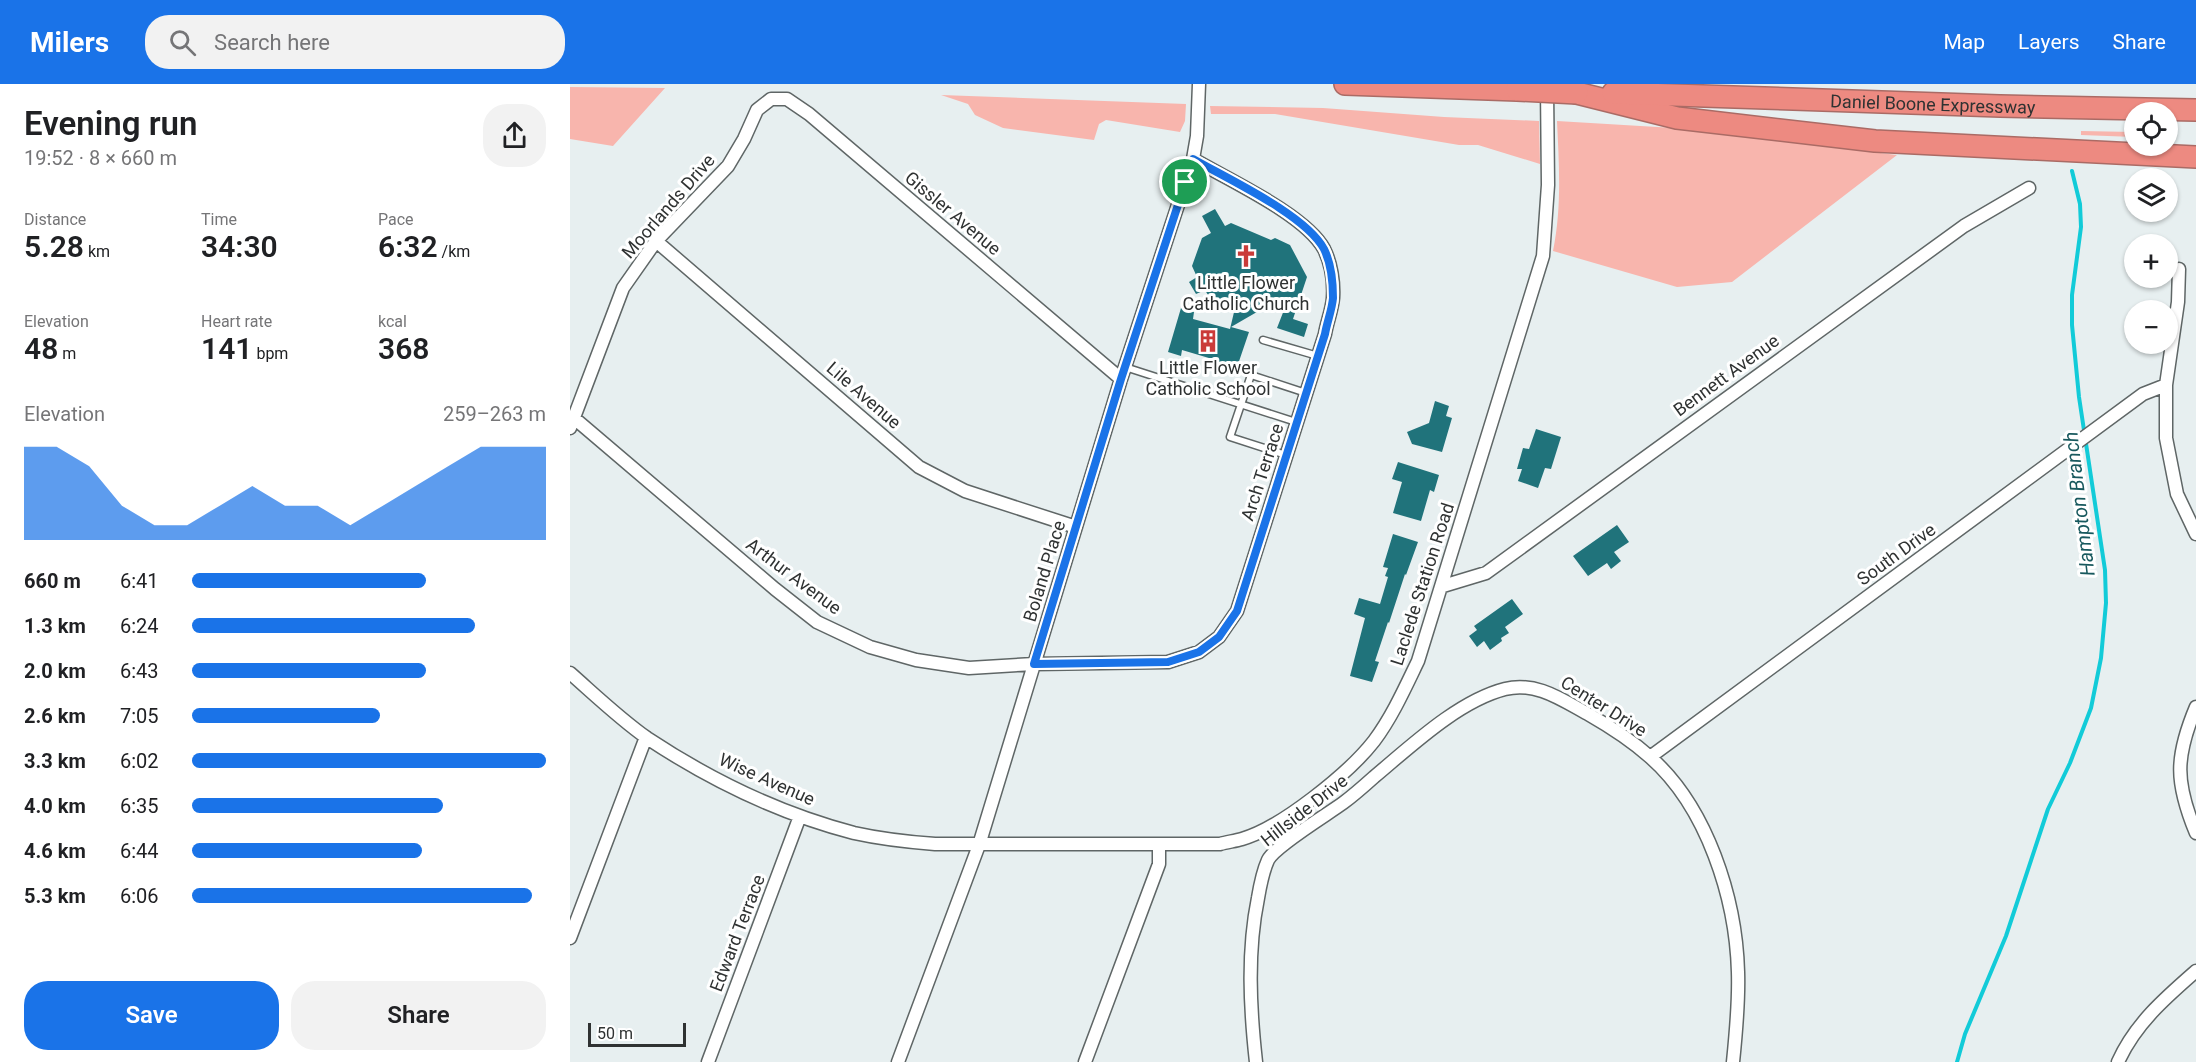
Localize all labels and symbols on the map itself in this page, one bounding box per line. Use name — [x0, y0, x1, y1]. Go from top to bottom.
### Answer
street label: Daniel Boone Expressway — [1830, 90, 2036, 117]
street label: Moorlands Drive — [617, 150, 719, 262]
pin — [1159, 156, 1210, 207]
street label: Gissler Avenue — [901, 167, 1005, 259]
church icon: Little Flower Catholic Church — [1233, 243, 1259, 269]
place label: Little Flower Catholic Church — [1182, 272, 1310, 314]
building icon: Little Flower Catholic School — [1195, 328, 1221, 354]
street label: Bennett Avenue — [1669, 330, 1783, 420]
street label: Lile Avenue — [823, 357, 905, 433]
place label: Little Flower Catholic School — [1145, 357, 1271, 399]
street label: Arch Terrace — [1236, 421, 1288, 523]
water label: Hampton Branch — [2058, 430, 2100, 578]
street label: Laclede Station Road — [1386, 500, 1458, 668]
street label: Boland Place — [1019, 518, 1069, 624]
street label: South Drive — [1853, 519, 1939, 589]
street label: Arthur Avenue — [742, 533, 846, 619]
street label: Center Drive — [1557, 671, 1651, 741]
street label: Wise Avenue — [716, 749, 818, 809]
street label: Hillside Drive — [1256, 770, 1352, 850]
street label: Edward Terrace — [705, 871, 769, 995]
scale bar — [588, 1020, 686, 1048]

